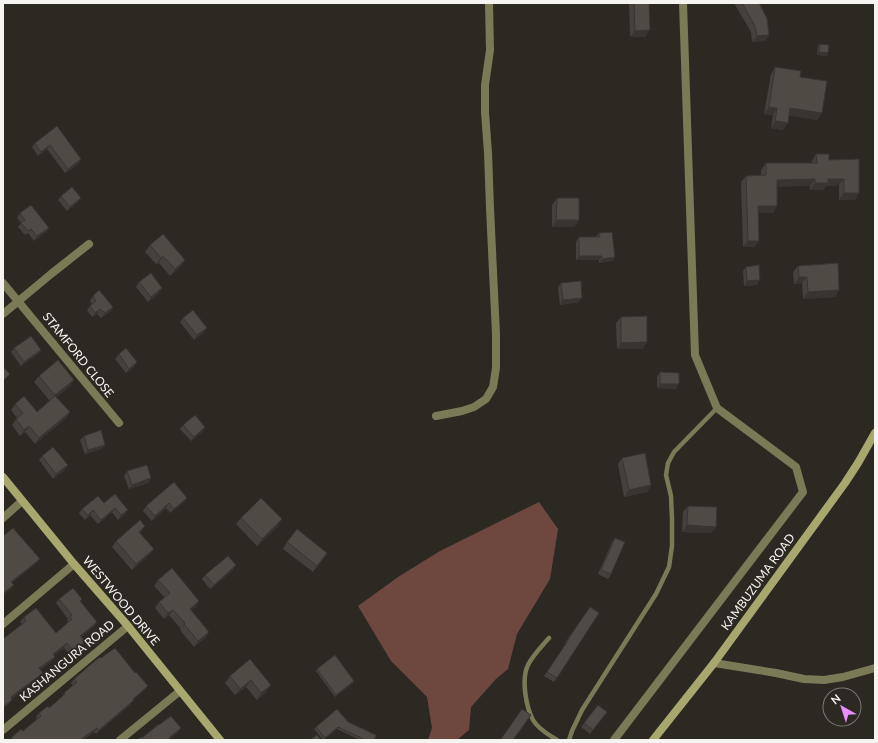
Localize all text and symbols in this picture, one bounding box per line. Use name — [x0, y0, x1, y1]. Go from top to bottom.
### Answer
street label: STAMFORD CLOSE — [40, 309, 117, 400]
street label: KAMBUZUMA ROAD — [717, 530, 798, 633]
street label: WESTWOOD DRIVE — [80, 553, 163, 648]
street label: KASHANGURA ROAD — [16, 617, 117, 705]
north arrow — [822, 687, 862, 727]
text: N — [828, 691, 843, 707]

